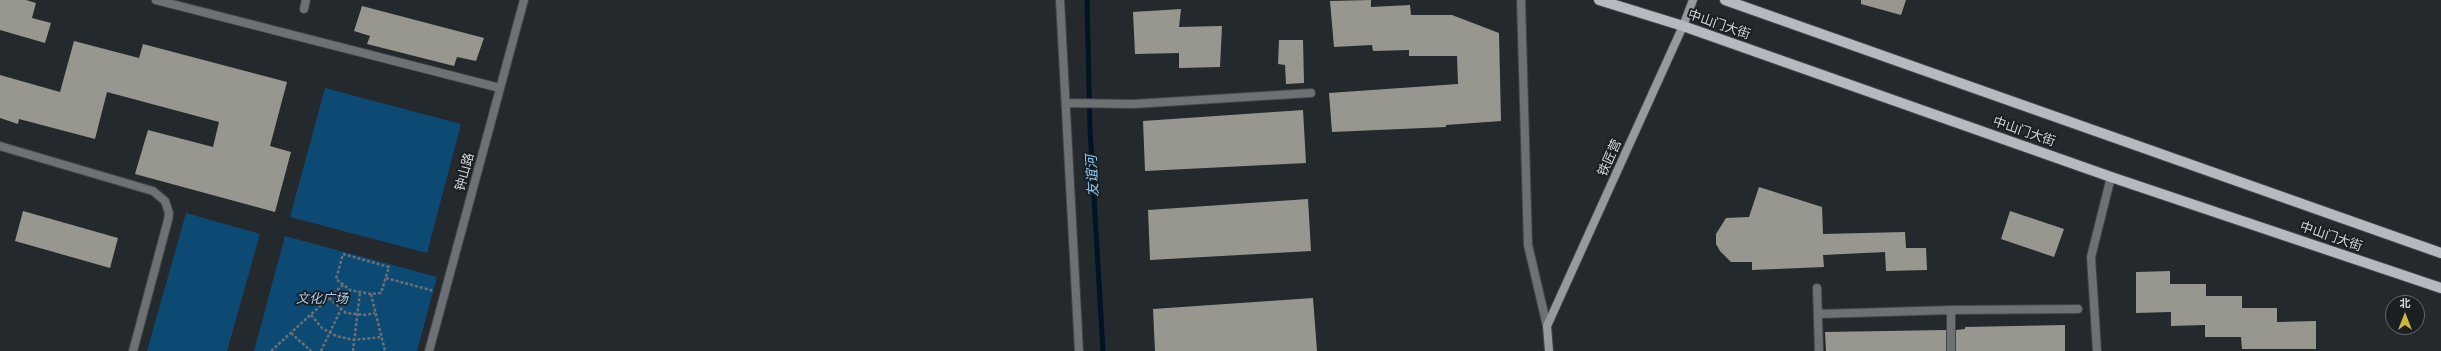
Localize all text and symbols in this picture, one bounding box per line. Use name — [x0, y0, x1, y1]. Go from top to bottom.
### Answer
street label: 中山门大街 — [1686, 7, 1752, 43]
street label: 中山门大街 — [1991, 114, 2057, 150]
street label: 铁匠营 — [1595, 137, 1625, 179]
street label: 钟山路 — [452, 151, 478, 193]
water label: 友谊河 — [1084, 155, 1102, 197]
street label: 中山门大街 — [2298, 219, 2364, 255]
park label: 文化广场 — [296, 291, 348, 307]
north arrow — [2385, 295, 2425, 335]
text: 北 — [2400, 297, 2411, 310]

